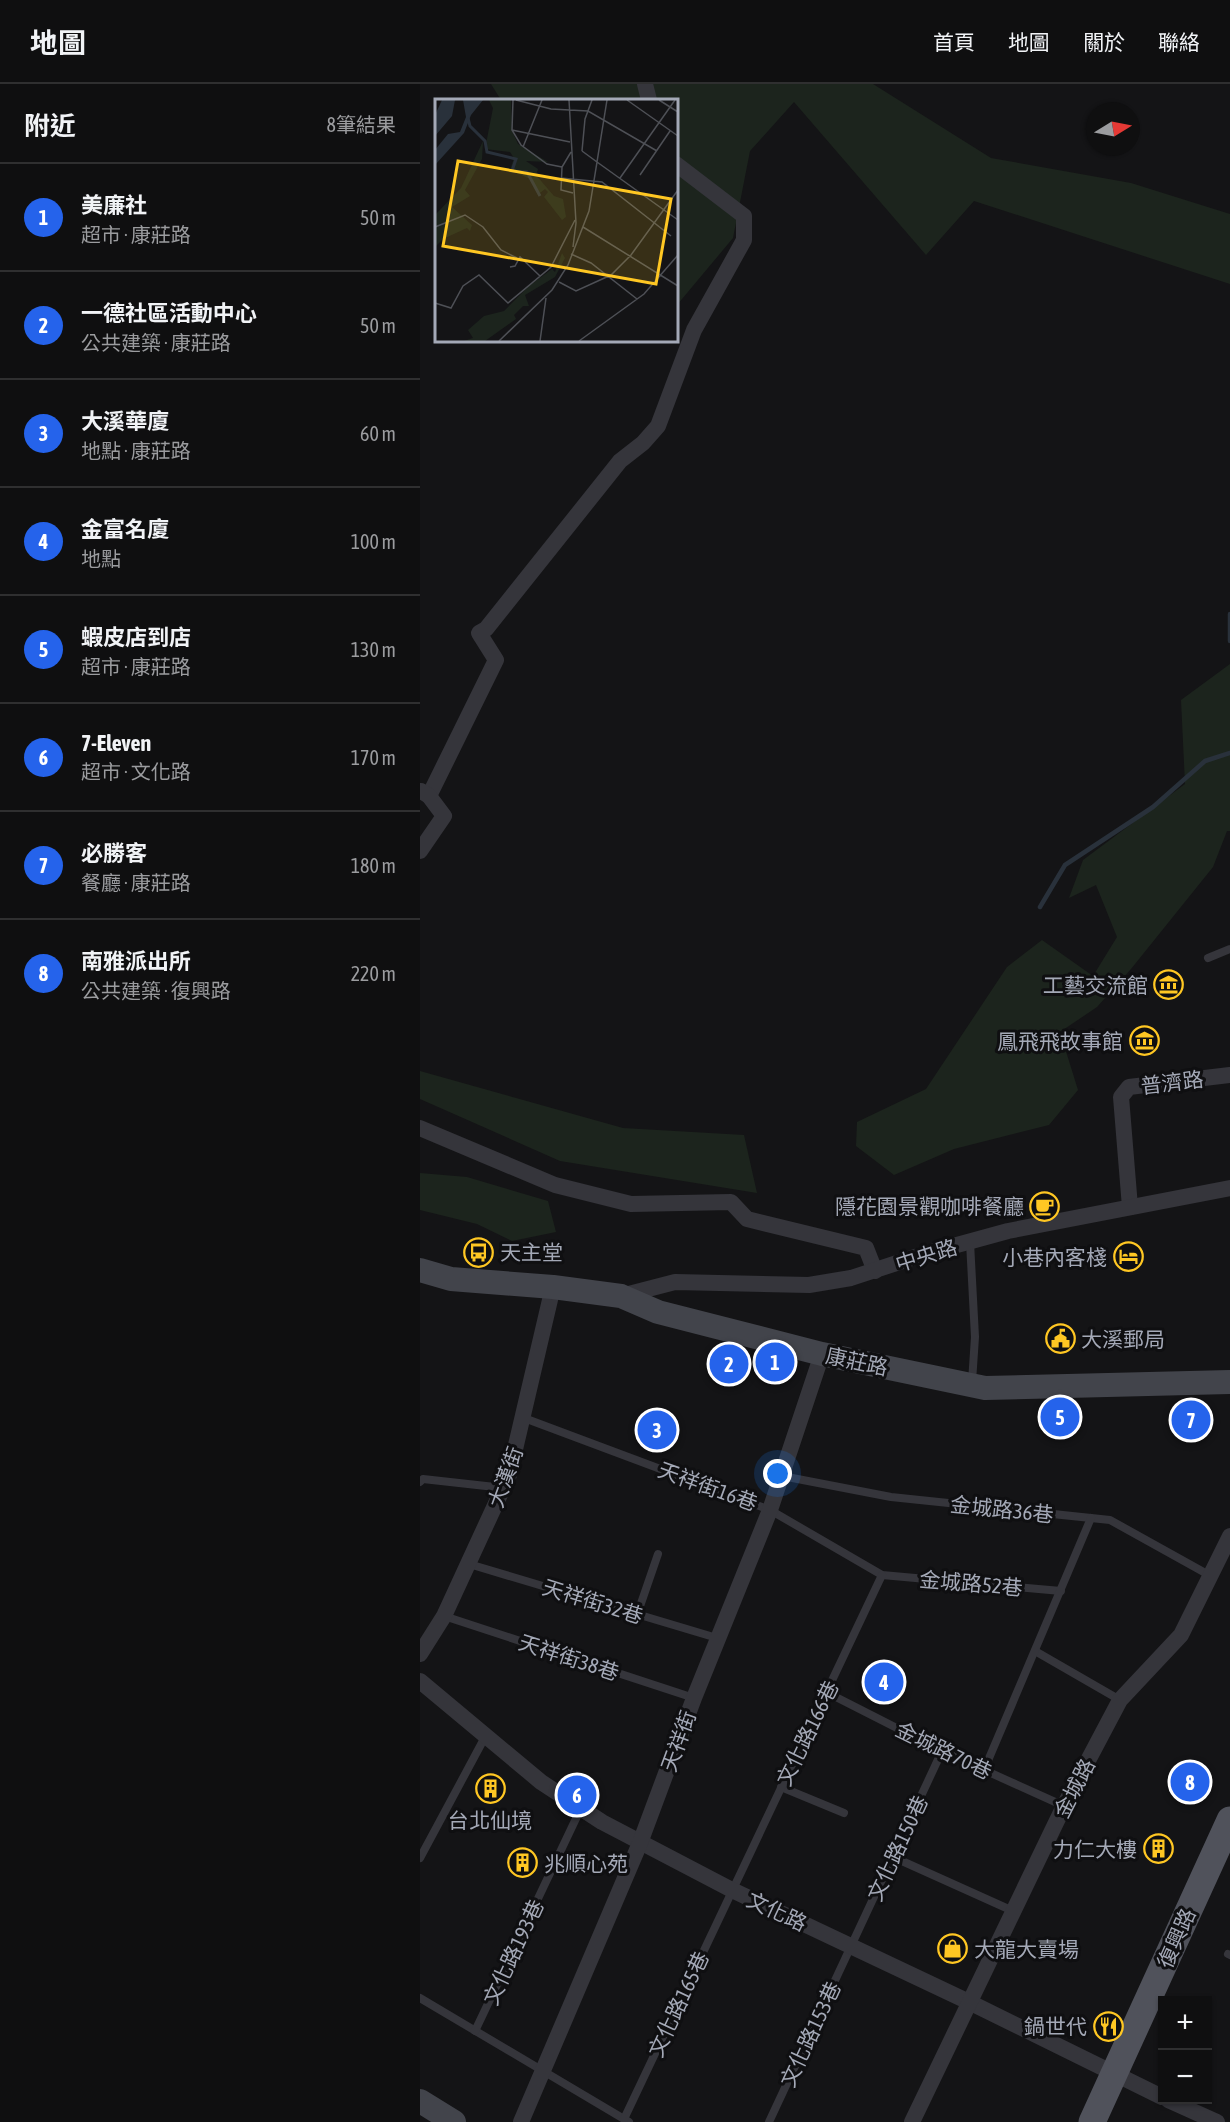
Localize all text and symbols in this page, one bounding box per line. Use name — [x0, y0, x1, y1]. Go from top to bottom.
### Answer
text: 地圖 — [30, 27, 86, 59]
text: 首頁 — [933, 30, 975, 54]
text: 地圖 — [1008, 30, 1050, 54]
text: 關於 — [1083, 30, 1125, 54]
text: 聯絡 — [1158, 30, 1200, 54]
inset map — [435, 99, 678, 342]
north arrow — [1086, 102, 1140, 156]
text: 附近 — [24, 111, 76, 141]
text: 8筆結果 — [327, 113, 396, 136]
text: 美廉社 — [81, 192, 147, 218]
text: 1 — [39, 206, 48, 229]
text: 50 m — [360, 206, 396, 229]
text: 超市 · 康莊路 — [81, 223, 191, 246]
text: 一德社區活動中心 — [81, 300, 257, 326]
text: 2 — [39, 314, 48, 337]
text: 50 m — [360, 314, 396, 337]
text: 公共建築 · 康莊路 — [81, 331, 231, 354]
text: 大溪華廈 — [81, 408, 169, 434]
text: 3 — [39, 422, 48, 445]
text: 60 m — [360, 422, 396, 445]
text: 地點 · 康莊路 — [81, 439, 191, 462]
text: 金富名廈 — [81, 516, 169, 542]
text: 4 — [39, 530, 48, 553]
text: 100 m — [351, 530, 396, 553]
text: 地點 — [81, 547, 121, 570]
text: 蝦皮店到店 — [81, 624, 191, 650]
text: 5 — [39, 638, 48, 661]
text: 130 m — [351, 638, 396, 661]
text: 超市 · 康莊路 — [81, 655, 191, 678]
text: 7-Eleven — [81, 730, 151, 756]
text: 6 — [39, 746, 48, 769]
text: 170 m — [351, 746, 396, 769]
text: 超市 · 文化路 — [81, 760, 191, 783]
text: 必勝客 — [81, 840, 147, 866]
text: 7 — [39, 854, 48, 877]
text: 180 m — [351, 854, 396, 877]
text: 餐廳 · 康莊路 — [81, 871, 191, 894]
text: 南雅派出所 — [81, 948, 191, 974]
text: 8 — [39, 962, 48, 985]
text: 220 m — [351, 962, 396, 985]
museum icon: 工藝交流館 — [1153, 969, 1185, 1001]
place label: 工藝交流館 — [1043, 973, 1148, 997]
text: 公共建築 · 復興路 — [81, 979, 231, 1002]
museum icon: 鳳飛飛故事館 — [1128, 1025, 1160, 1057]
place label: 鳳飛飛故事館 — [997, 1029, 1123, 1053]
street label: 普濟路 — [1139, 1066, 1205, 1098]
cafe icon: 隱花園景觀咖啡餐廳 — [1029, 1190, 1061, 1222]
place label: 隱花園景觀咖啡餐廳 — [835, 1194, 1024, 1218]
street label: 中央路 — [892, 1234, 960, 1276]
bus stop icon: 天主堂 — [463, 1236, 495, 1268]
place label: 天主堂 — [500, 1240, 563, 1264]
hotel icon: 小巷內客棧 — [1112, 1241, 1144, 1273]
place label: 小巷內客棧 — [1002, 1245, 1107, 1269]
public building icon: 大溪郵局 — [1044, 1323, 1076, 1355]
place label: 大溪郵局 — [1081, 1327, 1165, 1351]
pin: 1 — [756, 1340, 794, 1384]
pin: 2 — [710, 1342, 748, 1386]
street label: 康莊路 — [824, 1343, 890, 1379]
pin: 5 — [1040, 1394, 1080, 1440]
pin: 7 — [1172, 1398, 1210, 1442]
pin: 3 — [638, 1408, 676, 1452]
street label: 大漢街 — [483, 1443, 527, 1511]
street label: 天祥街16巷 — [655, 1457, 761, 1515]
your location — [763, 1459, 792, 1488]
street label: 金城路36巷 — [949, 1492, 1055, 1526]
street label: 金城路52巷 — [918, 1567, 1024, 1599]
street label: 天祥街32巷 — [540, 1574, 646, 1628]
street label: 天祥街38巷 — [516, 1630, 622, 1684]
pin: 4 — [864, 1660, 904, 1704]
street label: 文化路166巷 — [771, 1677, 843, 1789]
street label: 天祥街 — [656, 1707, 700, 1775]
street label: 金城路70巷 — [892, 1716, 996, 1784]
street label: 金城路 — [1049, 1754, 1099, 1822]
pin: 8 — [1170, 1760, 1210, 1804]
pin: 6 — [558, 1772, 596, 1818]
building icon: 台北仙境 — [474, 1773, 506, 1805]
street label: 文化路150巷 — [862, 1791, 932, 1905]
place label: 台北仙境 — [448, 1808, 532, 1832]
building icon: 力仁大樓 — [1142, 1833, 1174, 1865]
place label: 力仁大樓 — [1053, 1837, 1137, 1861]
building icon: 兆順心苑 — [507, 1847, 539, 1879]
place label: 兆順心苑 — [544, 1851, 628, 1875]
street label: 文化路 — [743, 1887, 811, 1935]
street label: 文化路193巷 — [478, 1895, 548, 2009]
street label: 復興路 — [1152, 1904, 1200, 1972]
shop icon: 大龍大賣場 — [937, 1933, 969, 1965]
place label: 大龍大賣場 — [974, 1937, 1079, 1961]
street label: 文化路165巷 — [643, 1947, 713, 2061]
street label: 文化路153巷 — [775, 1977, 845, 2091]
map controls — [1158, 1996, 1212, 2104]
button: + — [1158, 1996, 1212, 2050]
restaurant icon: 鍋世代 — [1092, 2010, 1124, 2042]
place label: 鍋世代 — [1024, 2014, 1087, 2038]
button: − — [1158, 2050, 1212, 2104]

